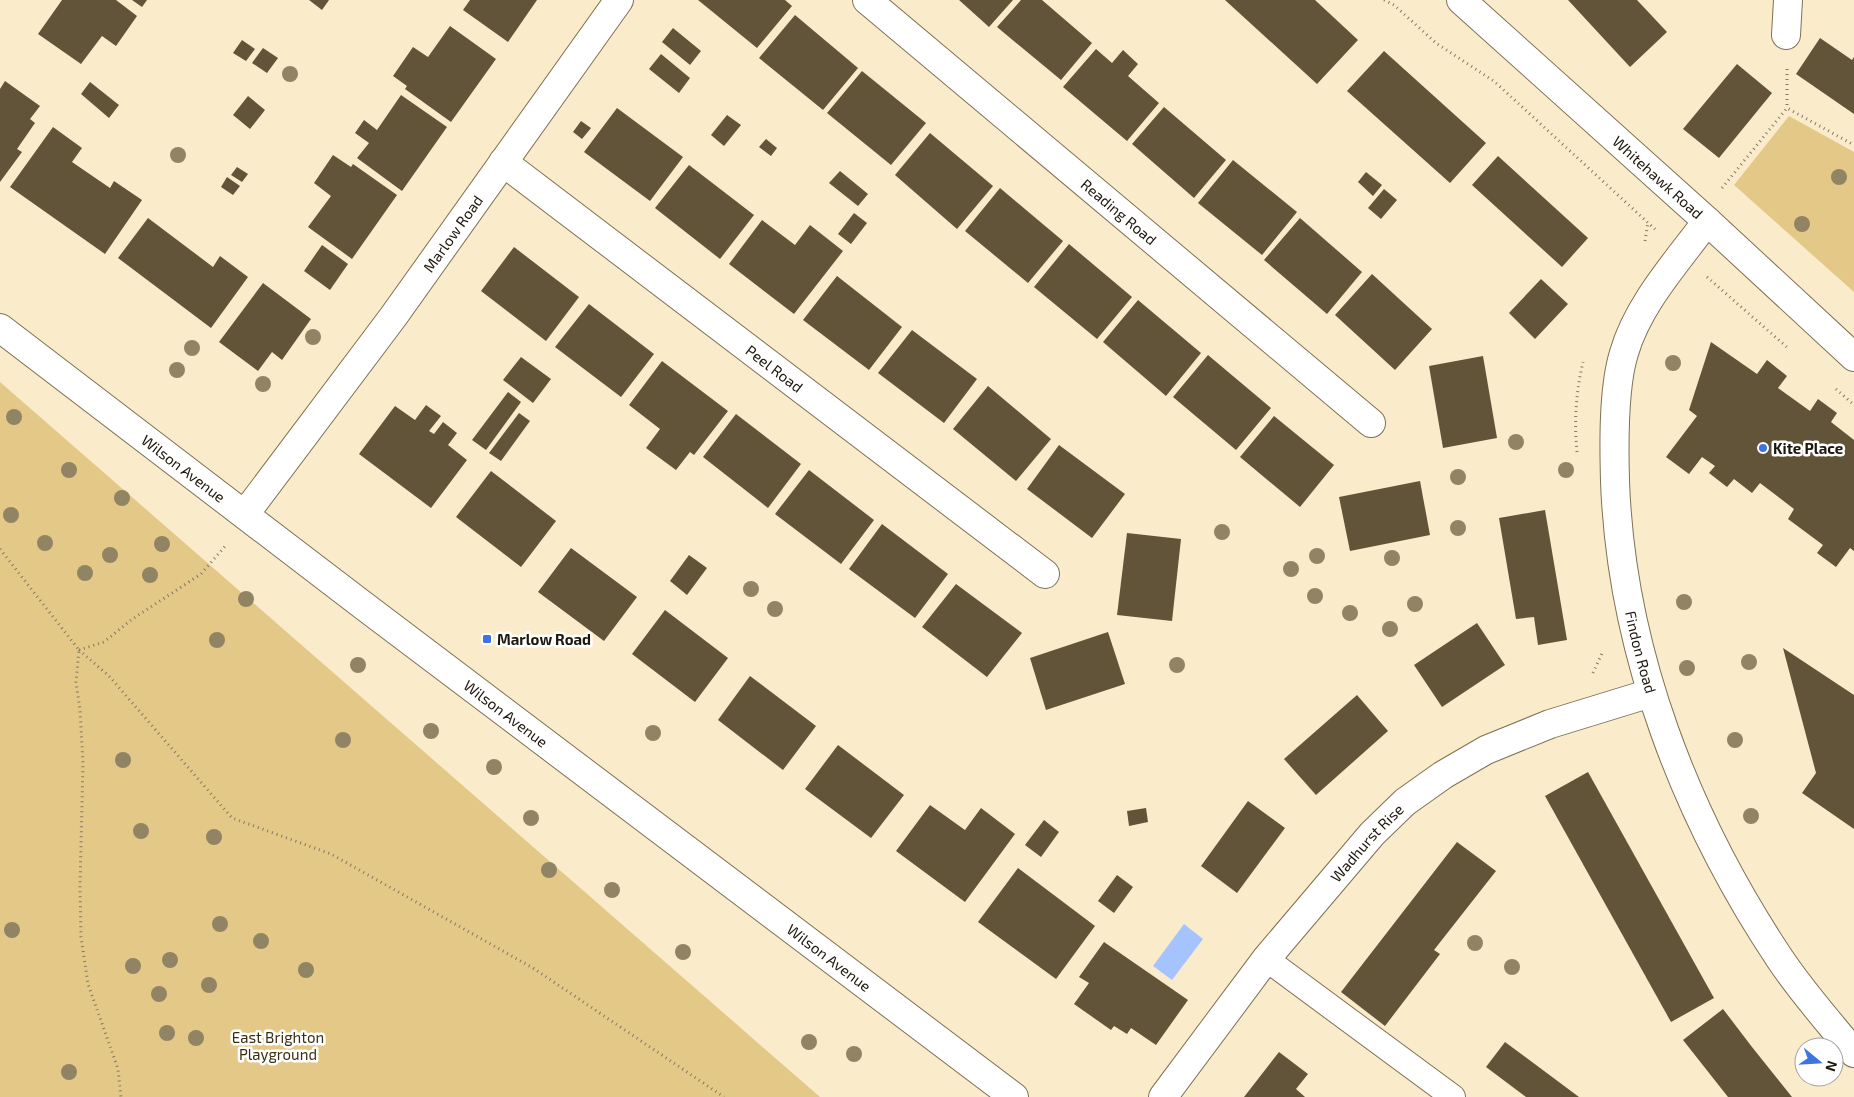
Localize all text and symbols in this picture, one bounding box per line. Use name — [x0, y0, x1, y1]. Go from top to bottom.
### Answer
street label: Whitehawk Road — [1609, 132, 1707, 222]
street label: Reading Road — [1078, 175, 1160, 248]
street label: Marlow Road — [419, 191, 486, 275]
street label: Peel Road — [742, 341, 807, 396]
street label: Wilson Avenue — [138, 431, 229, 506]
place label: Kite Place — [1773, 439, 1843, 457]
marker: Kite Place — [1757, 442, 1769, 454]
street label: Findon Road — [1622, 609, 1660, 695]
place label: Marlow Road — [497, 630, 591, 648]
marker: Marlow Road — [481, 633, 493, 645]
street label: Wilson Avenue — [460, 676, 552, 751]
street label: Wadhurst Rise — [1326, 800, 1407, 886]
street label: Wilson Avenue — [784, 920, 875, 995]
park label: East Brighton Playground — [232, 1028, 324, 1063]
north arrow — [1794, 1037, 1844, 1087]
text: N — [1822, 1059, 1841, 1074]

